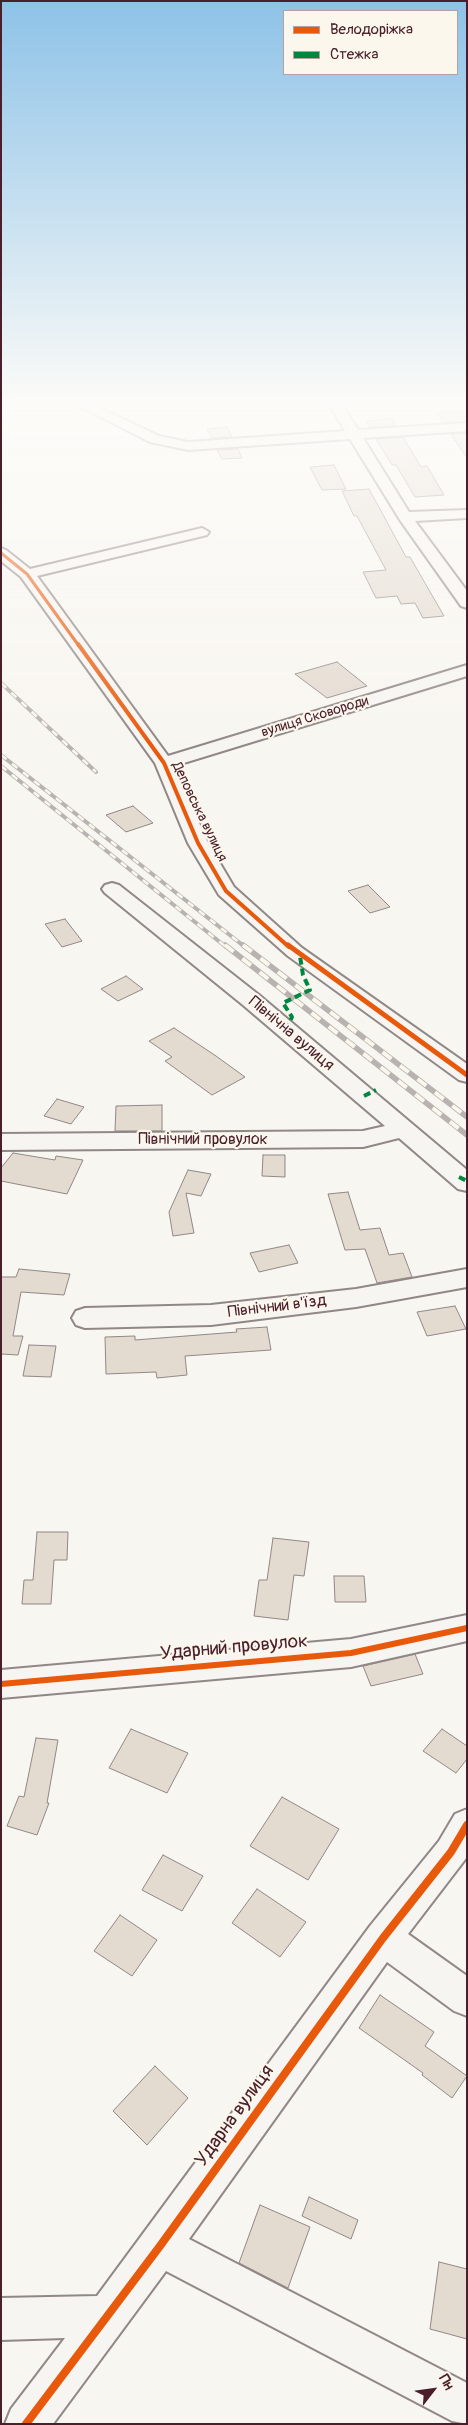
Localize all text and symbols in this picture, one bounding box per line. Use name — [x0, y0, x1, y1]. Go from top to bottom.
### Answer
legend — [283, 10, 458, 75]
text: Велодоріжка — [330, 20, 413, 39]
text: Стежка — [330, 45, 378, 64]
street label: вулиця Сковороди — [259, 693, 371, 741]
street label: Деповська вулиця — [168, 759, 230, 865]
street label: Північна вулиця — [244, 993, 338, 1075]
street label: Північний провулок — [138, 1130, 268, 1150]
street label: Північний в'їзд — [227, 1291, 327, 1323]
street label: Ударний провулок — [159, 1630, 309, 1666]
street label: Ударна вулиця — [191, 2061, 279, 2171]
north arrow — [408, 2365, 458, 2415]
text: Пн — [435, 2371, 458, 2393]

